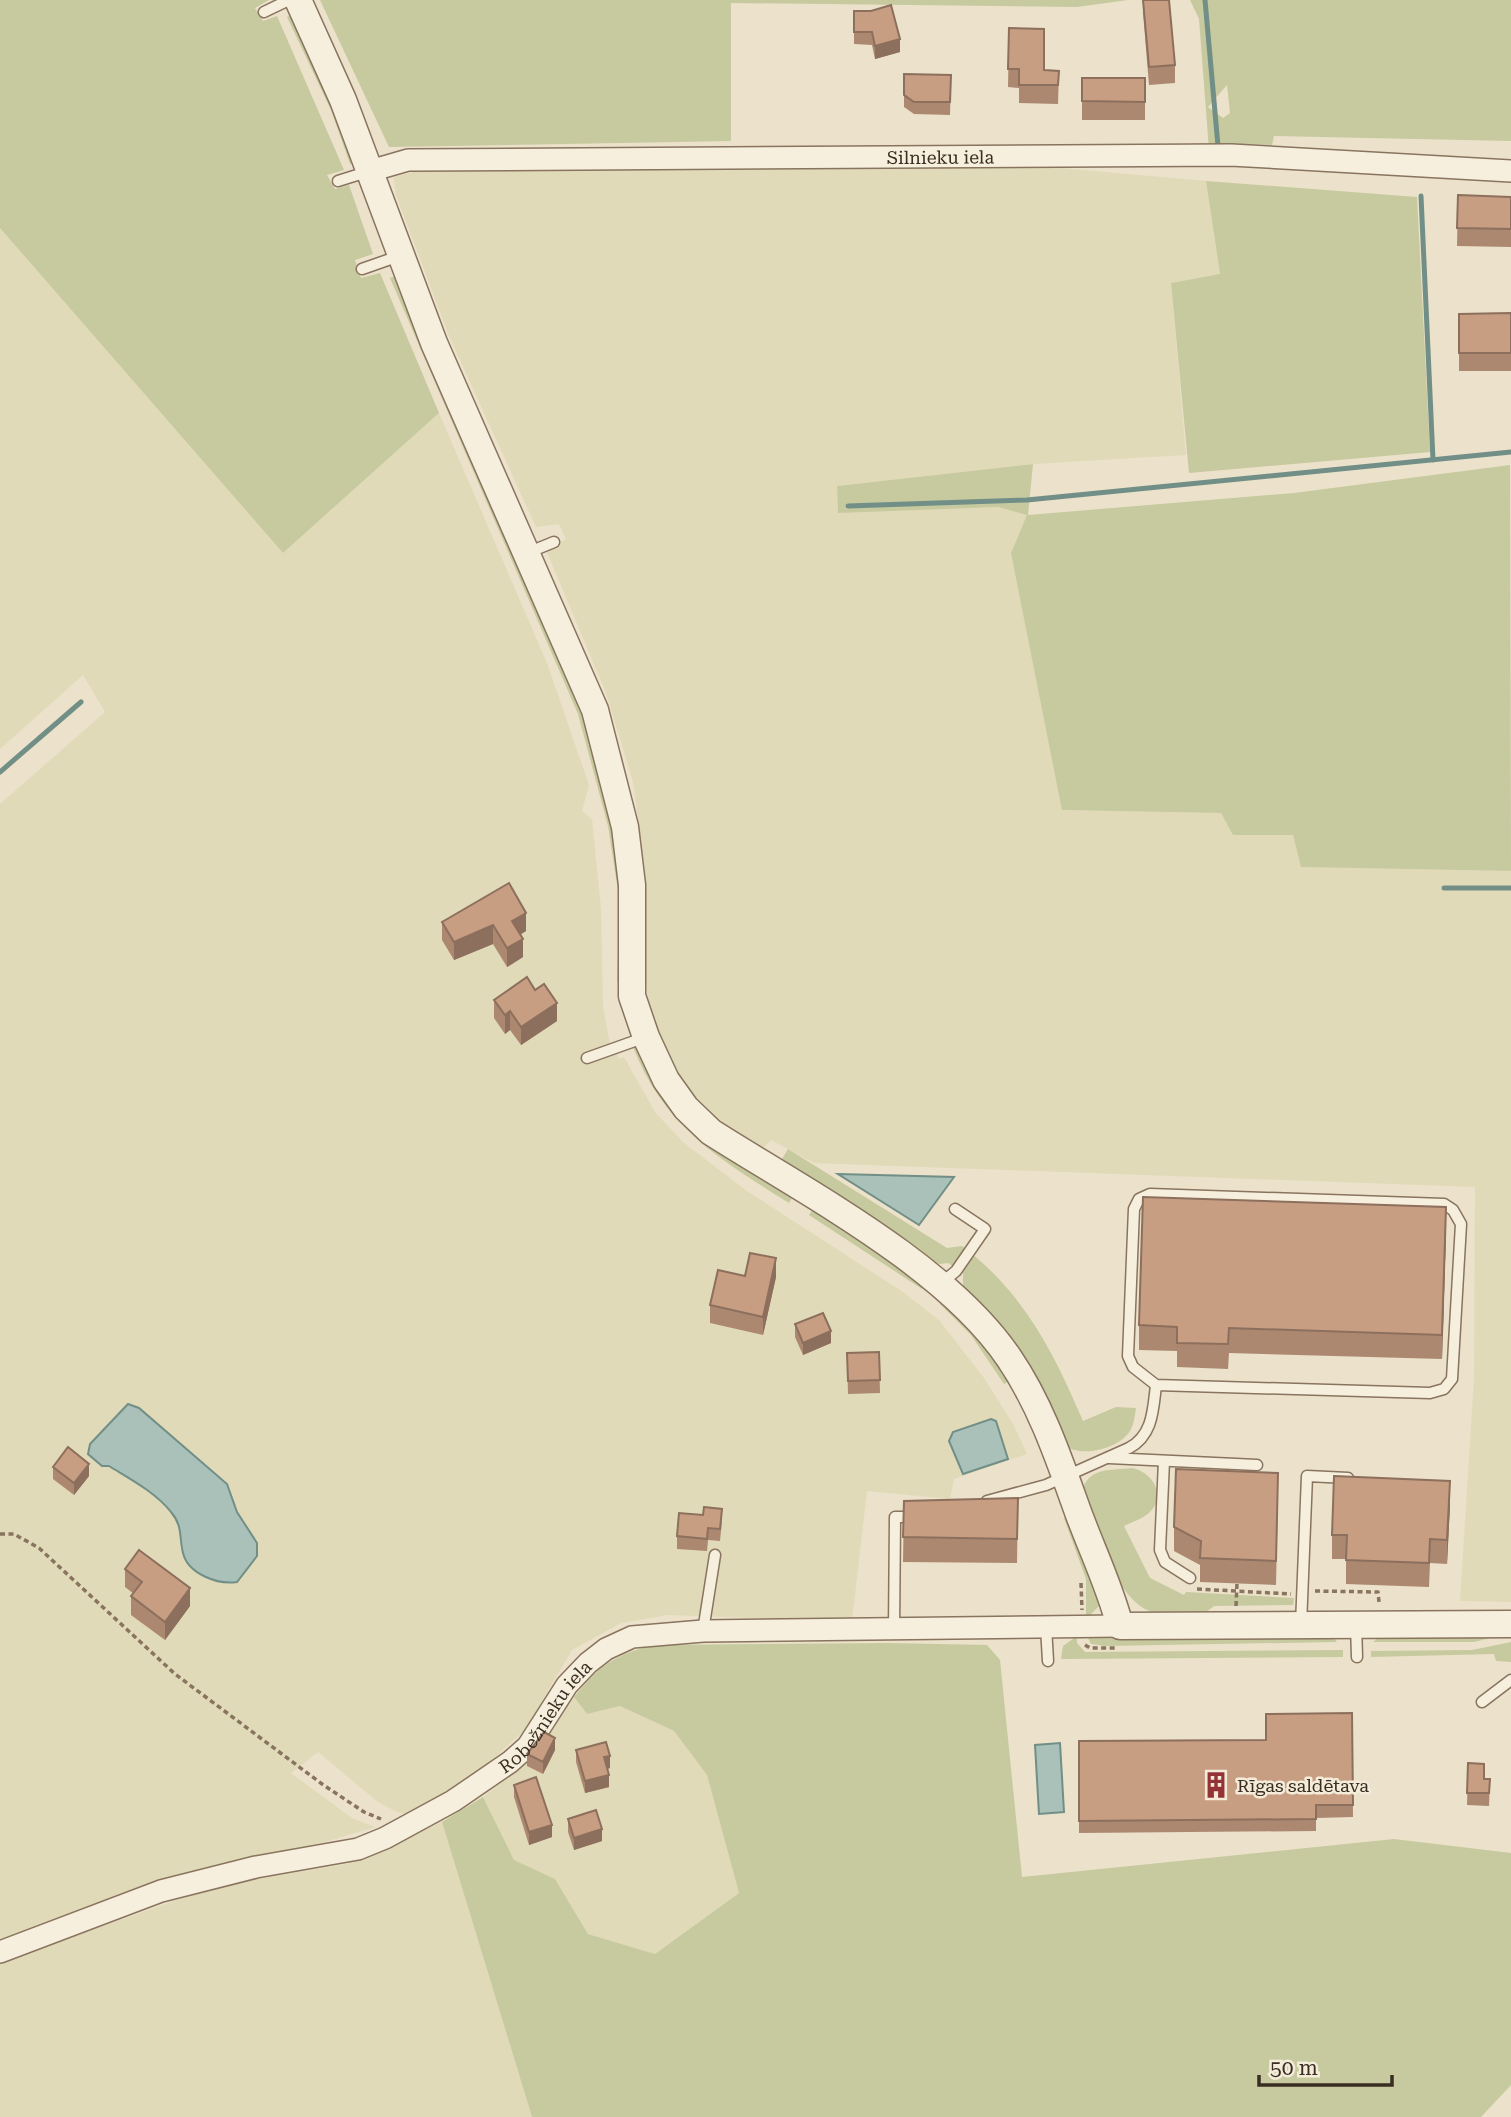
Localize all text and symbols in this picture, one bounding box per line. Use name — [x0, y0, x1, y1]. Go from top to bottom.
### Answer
street label: Silnieku iela — [887, 146, 994, 168]
street label: Robežnieku iela — [495, 1656, 596, 1777]
building icon: Rīgas saldētava — [1201, 1770, 1231, 1800]
place label: Rīgas saldētava — [1237, 1775, 1369, 1796]
scale bar — [1259, 2044, 1392, 2088]
text: 50 m — [1270, 2056, 1318, 2080]

